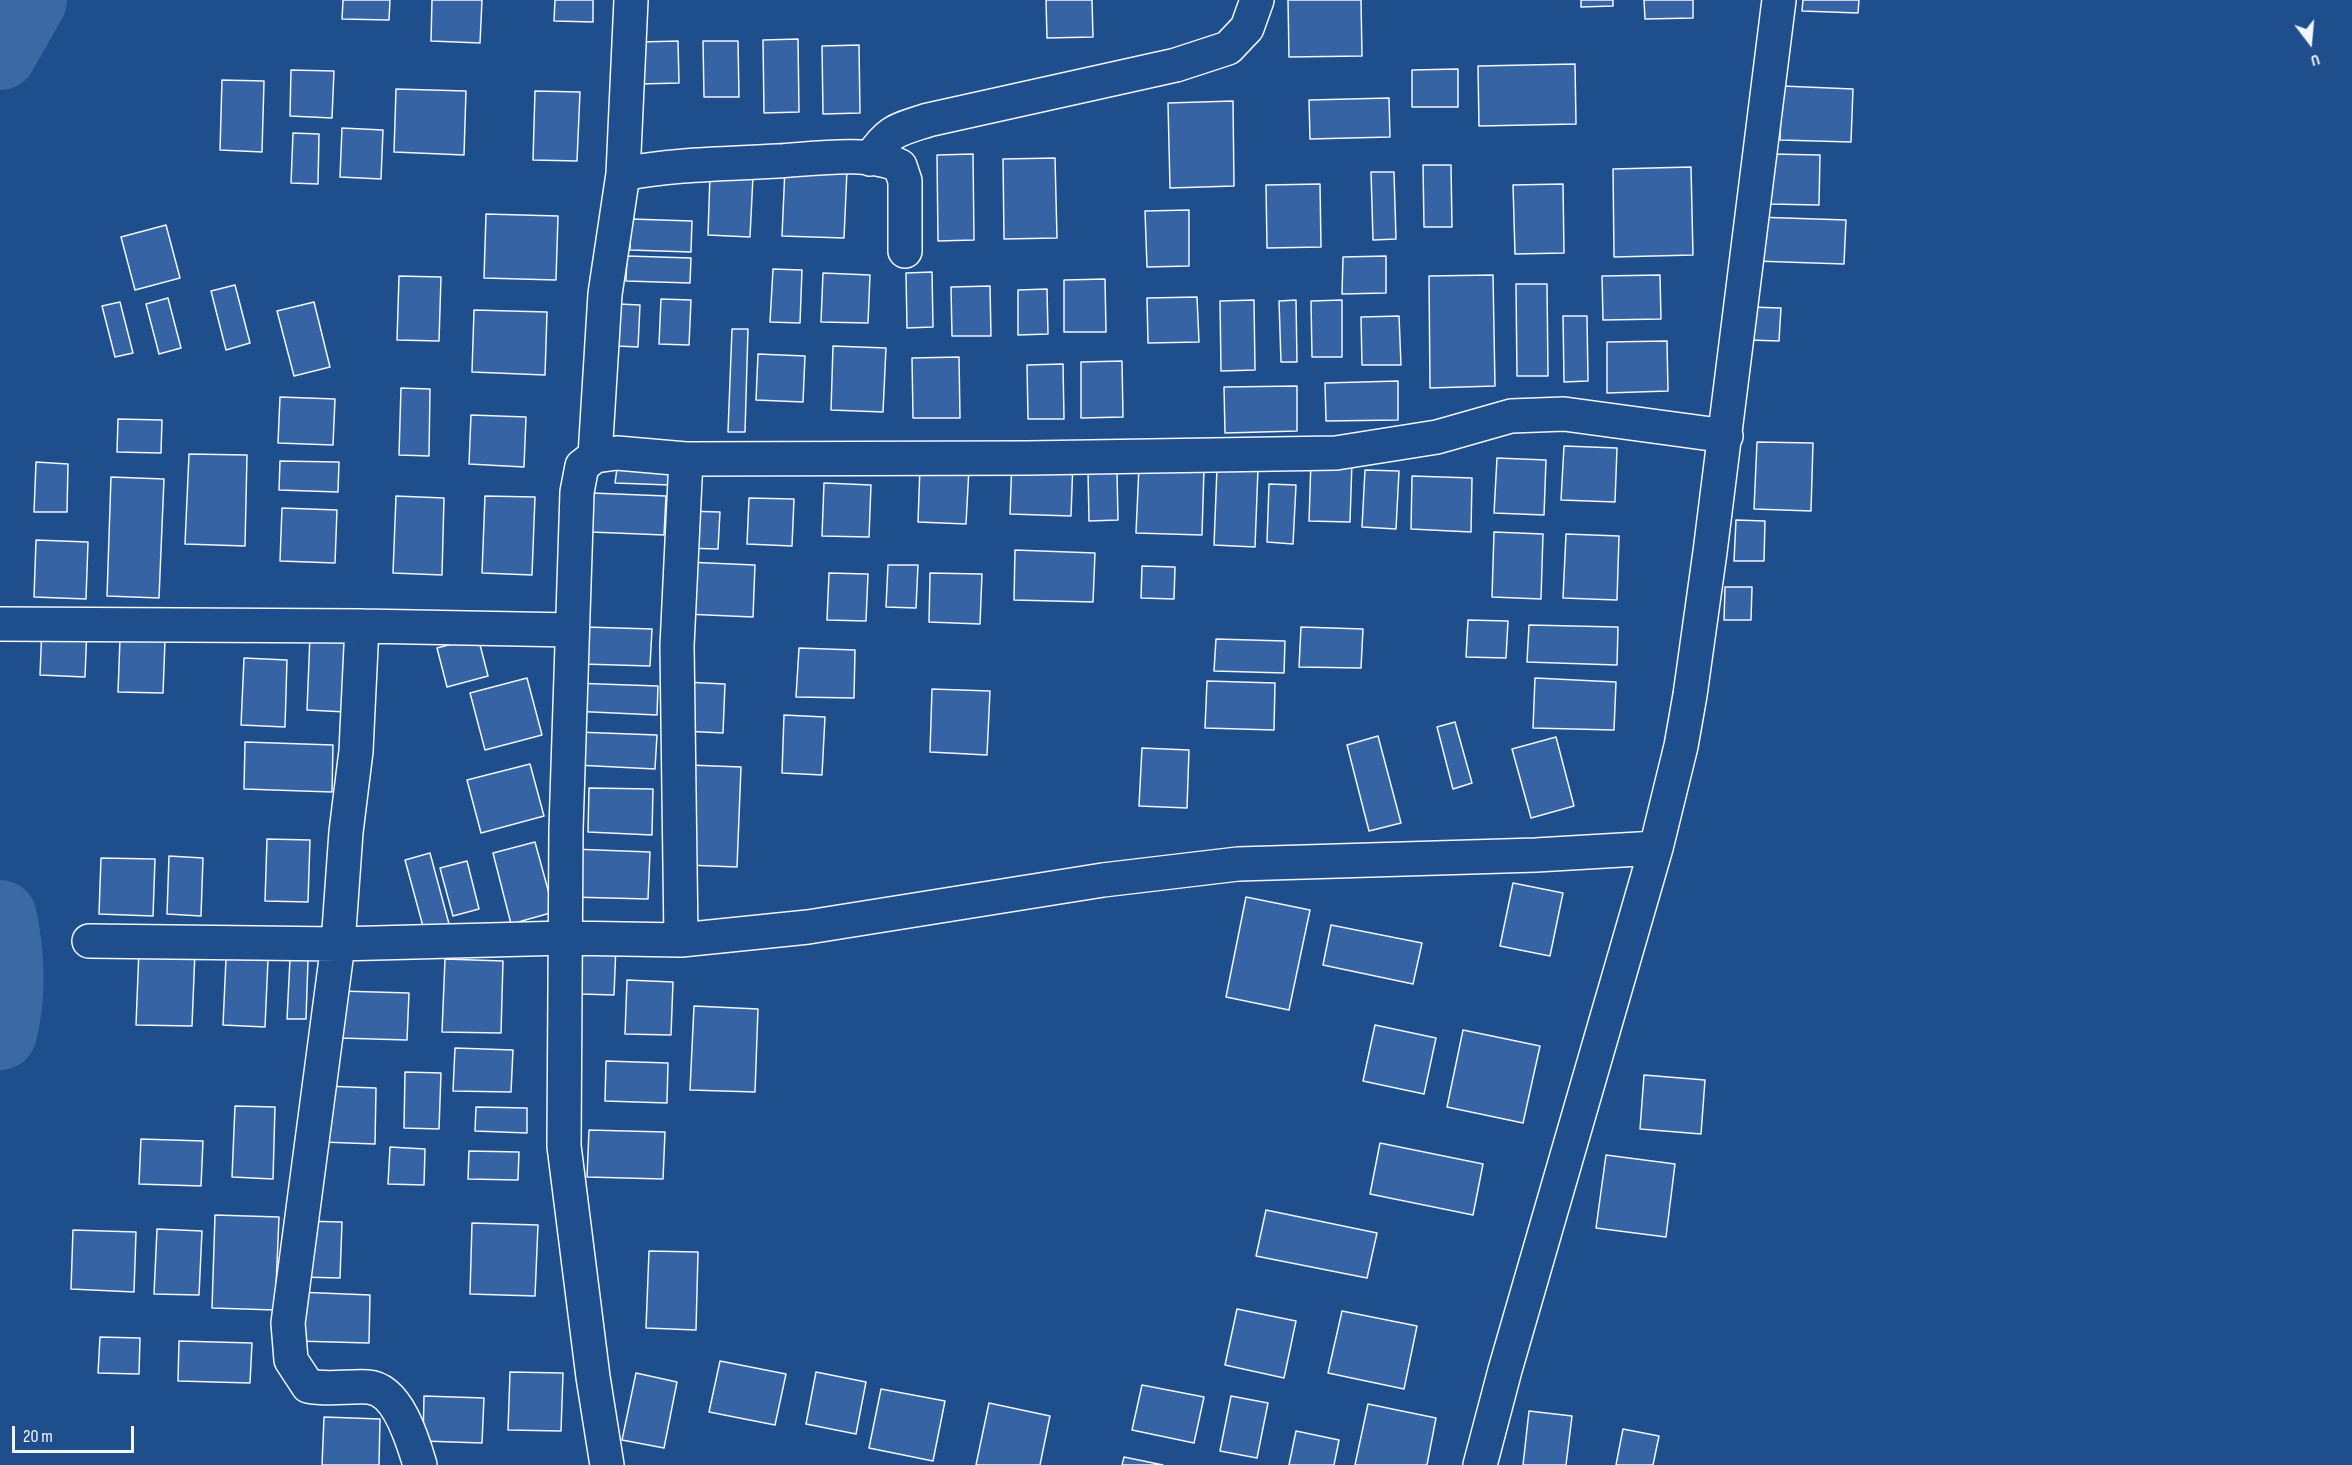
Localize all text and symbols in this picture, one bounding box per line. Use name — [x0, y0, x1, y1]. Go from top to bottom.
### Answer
north arrow — [2280, 12, 2340, 72]
text: U — [2308, 50, 2322, 70]
scale bar — [15, 1414, 136, 1452]
text: 20 m — [23, 1426, 53, 1447]

